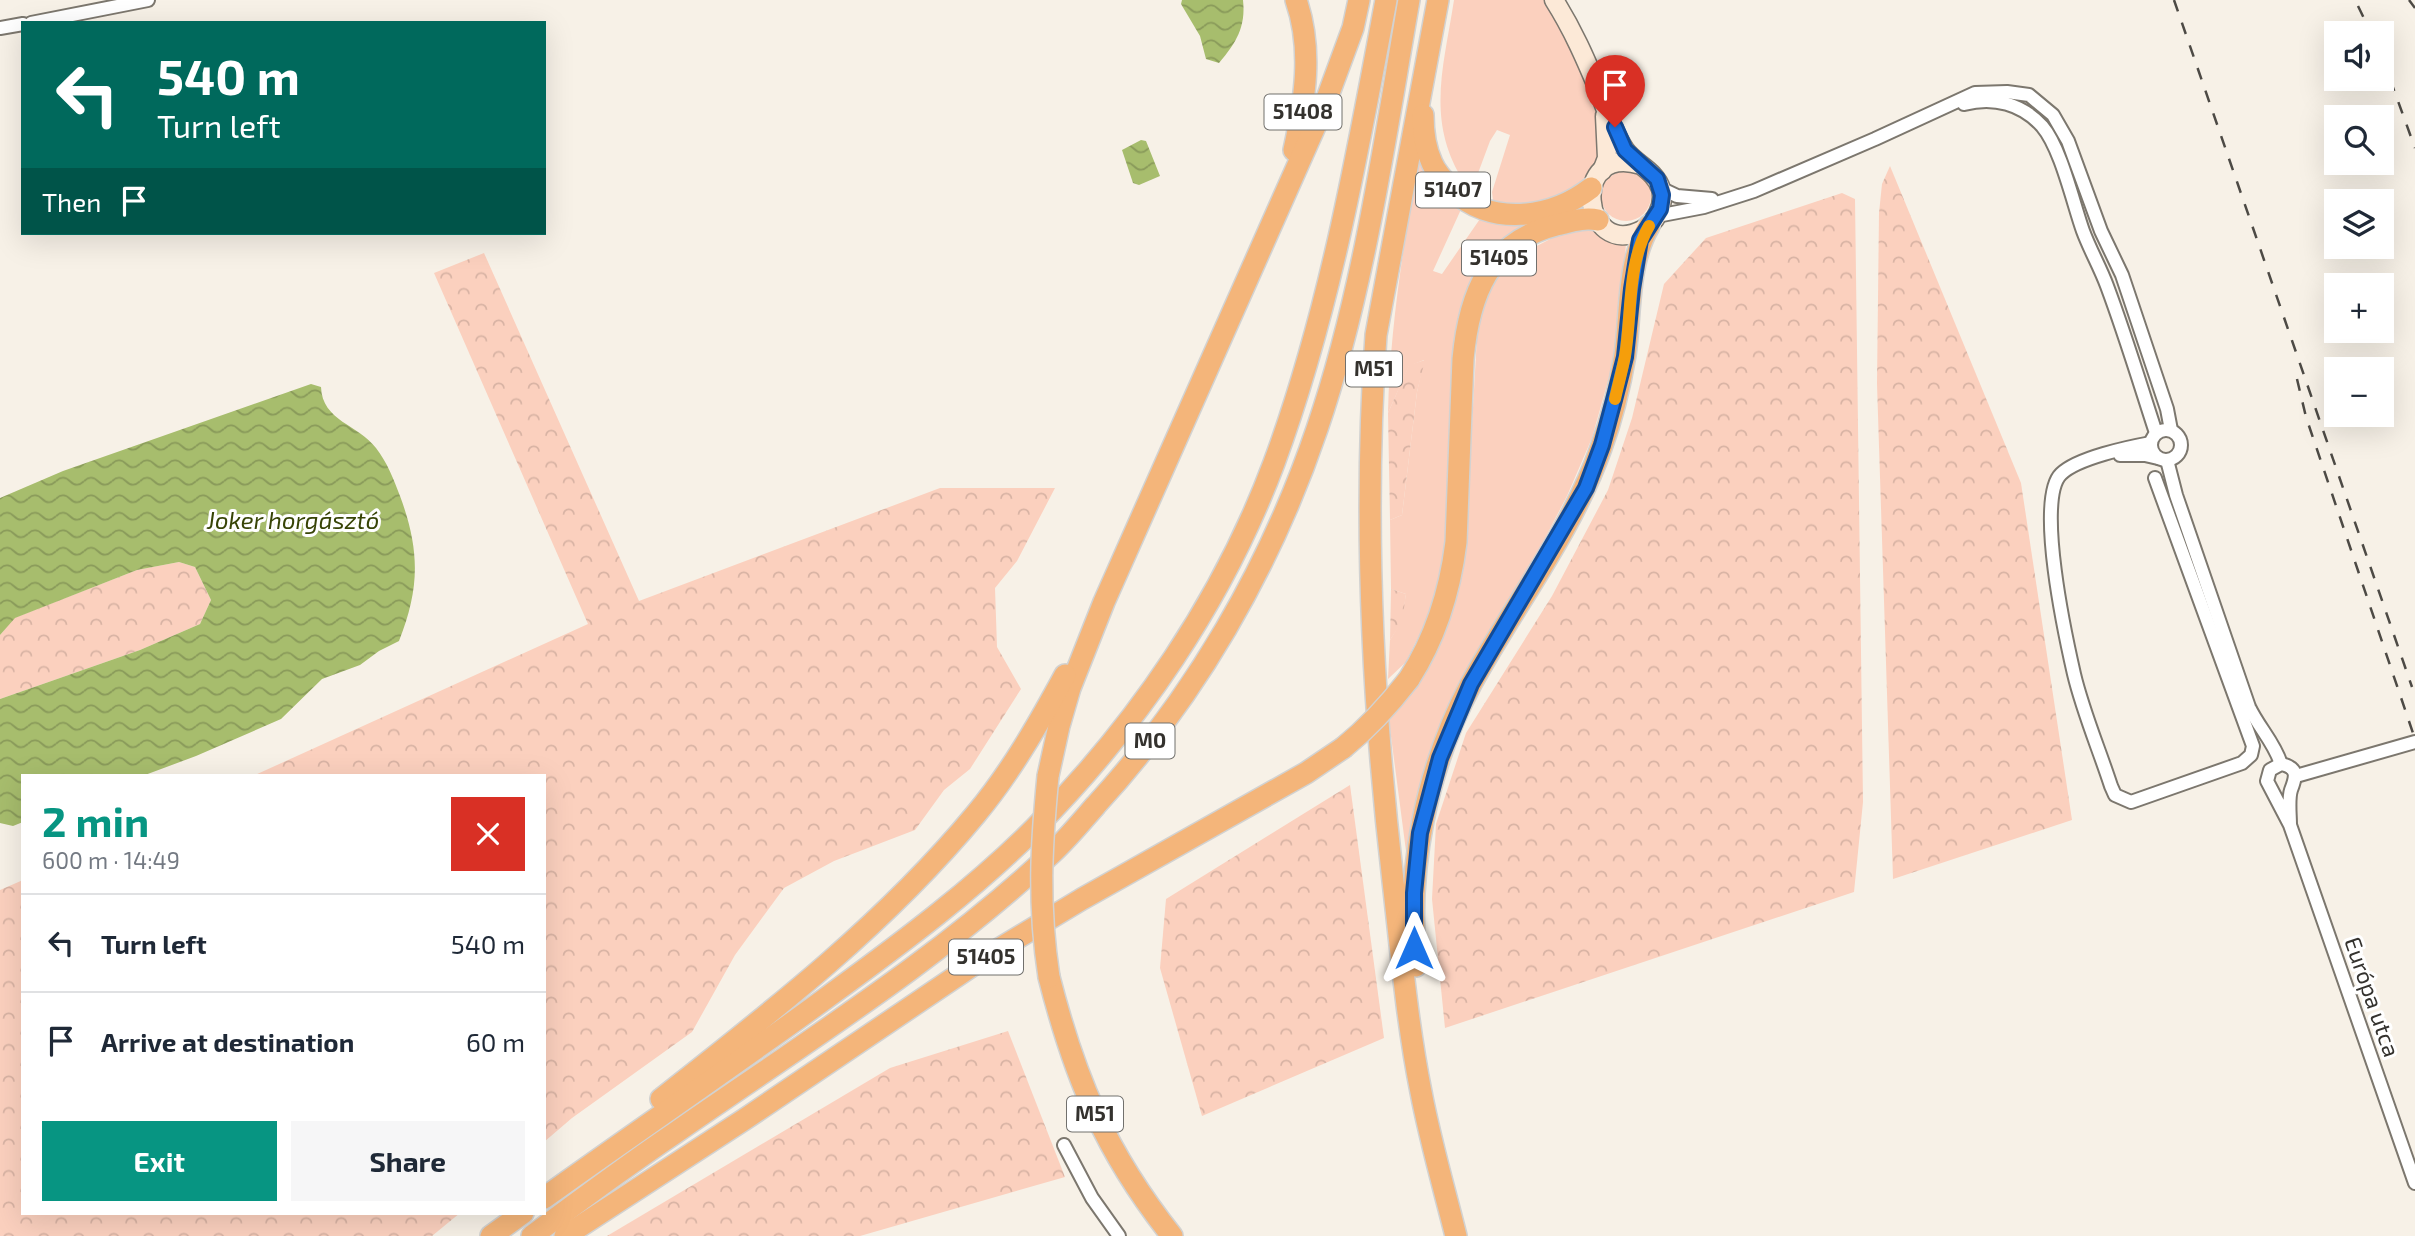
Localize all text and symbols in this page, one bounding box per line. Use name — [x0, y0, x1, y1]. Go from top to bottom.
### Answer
map controls — [2324, 21, 2394, 427]
button: sound — [2324, 21, 2394, 91]
text: 540 m — [157, 46, 300, 105]
icon: left — [42, 49, 133, 140]
pin — [1585, 55, 1645, 127]
icon: arrive — [1596, 66, 1634, 104]
road number: 51408 — [1264, 94, 1342, 130]
button: search — [2324, 105, 2394, 175]
text: Turn left — [157, 106, 281, 144]
road number: 51407 — [1416, 172, 1490, 208]
icon: arrive — [115, 182, 153, 220]
text: Then — [42, 186, 101, 217]
button: layers — [2324, 189, 2394, 259]
road number: 51405 — [1462, 240, 1536, 276]
button: + — [2324, 273, 2394, 343]
road number: M51 — [1346, 352, 1402, 386]
button: − — [2324, 357, 2394, 427]
water label: Joker horgásztó — [206, 505, 379, 534]
road number: M0 — [1126, 724, 1174, 758]
text: 2 min — [42, 795, 149, 845]
button: close — [451, 797, 525, 871]
text: 600 m · 14:49 — [42, 846, 180, 874]
position arrow — [1377, 911, 1451, 985]
icon: left — [42, 924, 80, 962]
text: Turn left — [101, 928, 207, 959]
text: 540 m — [451, 928, 525, 959]
street label: Európa utca — [2339, 933, 2407, 1060]
road number: 51405 — [949, 940, 1023, 974]
icon: arrive — [42, 1022, 80, 1060]
text: Arrive at destination — [101, 1026, 354, 1057]
text: 60 m — [466, 1026, 525, 1057]
road number: M51 — [1067, 1096, 1123, 1132]
button: Exit — [42, 1121, 277, 1201]
button: Share — [291, 1121, 525, 1201]

